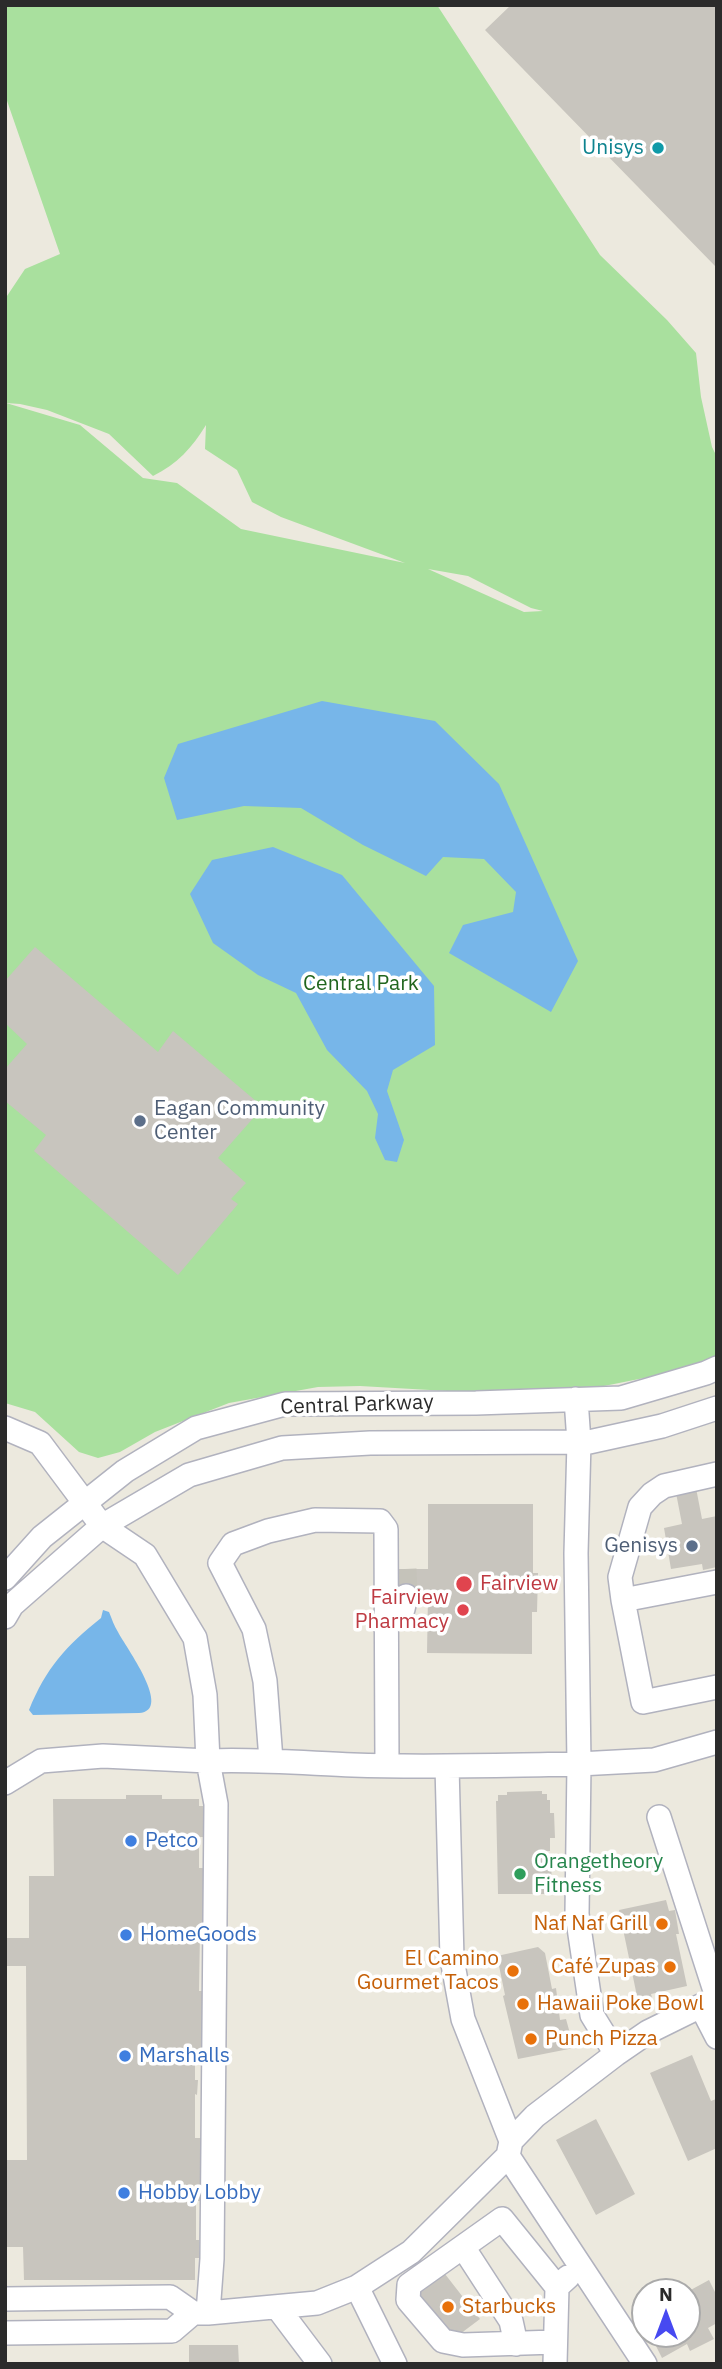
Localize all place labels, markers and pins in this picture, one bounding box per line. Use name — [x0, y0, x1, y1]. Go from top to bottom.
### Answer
place label: Unisys — [582, 135, 644, 161]
marker: Unisys — [650, 140, 666, 156]
place label: Eagan Community Center — [154, 1096, 325, 1146]
marker: Eagan Community Center — [132, 1113, 148, 1129]
place label: Genisys — [604, 1533, 678, 1559]
marker: Genisys — [684, 1538, 700, 1554]
place label: Fairview — [480, 1571, 558, 1597]
marker: Fairview — [454, 1574, 474, 1594]
place label: Fairview Pharmacy — [355, 1585, 449, 1635]
marker: Fairview Pharmacy — [455, 1602, 471, 1618]
place label: Petco — [145, 1828, 198, 1854]
marker: Petco — [123, 1833, 139, 1849]
place label: Orangetheory Fitness — [534, 1849, 663, 1899]
marker: Orangetheory Fitness — [512, 1866, 528, 1882]
place label: Naf Naf Grill — [533, 1911, 648, 1937]
marker: Naf Naf Grill — [654, 1916, 670, 1932]
place label: HomeGoods — [140, 1922, 257, 1948]
marker: HomeGoods — [118, 1927, 134, 1943]
place label: El Camino Gourmet Tacos — [357, 1946, 499, 1996]
place label: Café Zupas — [551, 1954, 656, 1980]
marker: Café Zupas — [662, 1959, 678, 1975]
marker: El Camino Gourmet Tacos — [505, 1963, 521, 1979]
place label: Hawaii Poke Bowl — [537, 1991, 704, 2017]
marker: Hawaii Poke Bowl — [515, 1996, 531, 2012]
place label: Punch Pizza — [545, 2026, 658, 2052]
marker: Punch Pizza — [523, 2031, 539, 2047]
place label: Marshalls — [139, 2043, 230, 2069]
marker: Marshalls — [117, 2048, 133, 2064]
place label: Hobby Lobby — [138, 2180, 261, 2206]
marker: Hobby Lobby — [116, 2185, 132, 2201]
place label: Starbucks — [462, 2294, 556, 2320]
marker: Starbucks — [440, 2299, 456, 2315]

